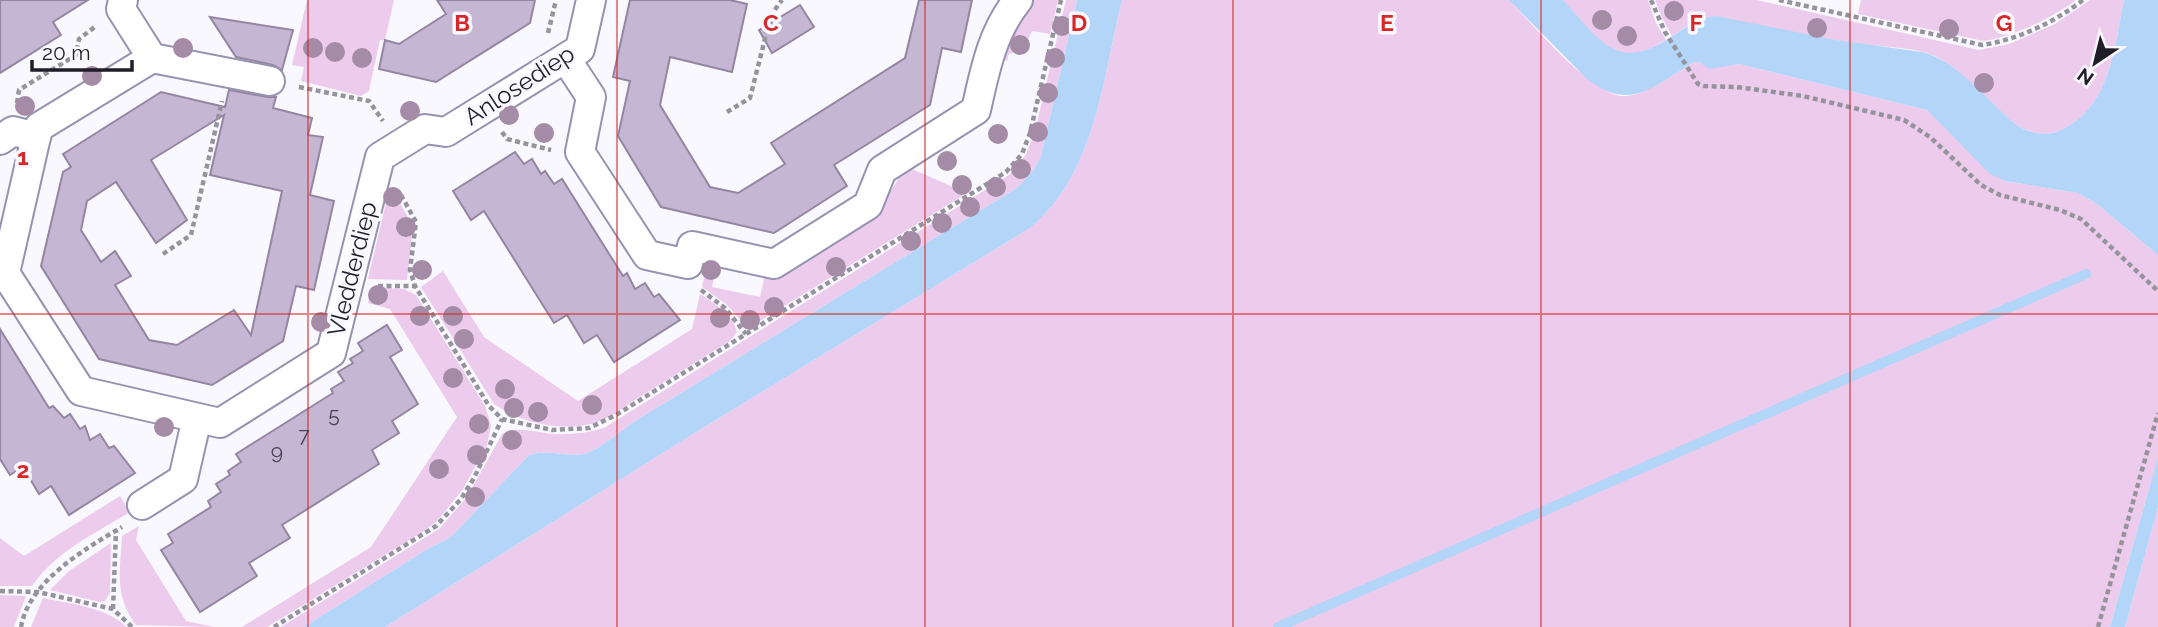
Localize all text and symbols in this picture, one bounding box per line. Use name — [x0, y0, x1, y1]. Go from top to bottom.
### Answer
text: B — [454, 9, 470, 36]
text: C — [763, 9, 779, 36]
text: D — [1071, 9, 1087, 36]
text: E — [1380, 9, 1394, 36]
text: F — [1689, 9, 1703, 36]
text: G — [1996, 9, 2012, 36]
scale bar — [32, 28, 131, 72]
north arrow — [2060, 28, 2130, 98]
street label: Anlosediep — [458, 39, 580, 131]
text: 20 m — [42, 40, 90, 65]
text: N — [2073, 64, 2097, 90]
text: 1 — [17, 143, 29, 170]
street label: Vledderdiep — [321, 199, 383, 339]
house number: 5 — [328, 402, 340, 427]
house number: 7 — [298, 422, 310, 447]
house number: 9 — [271, 439, 283, 464]
text: 2 — [17, 456, 29, 483]

